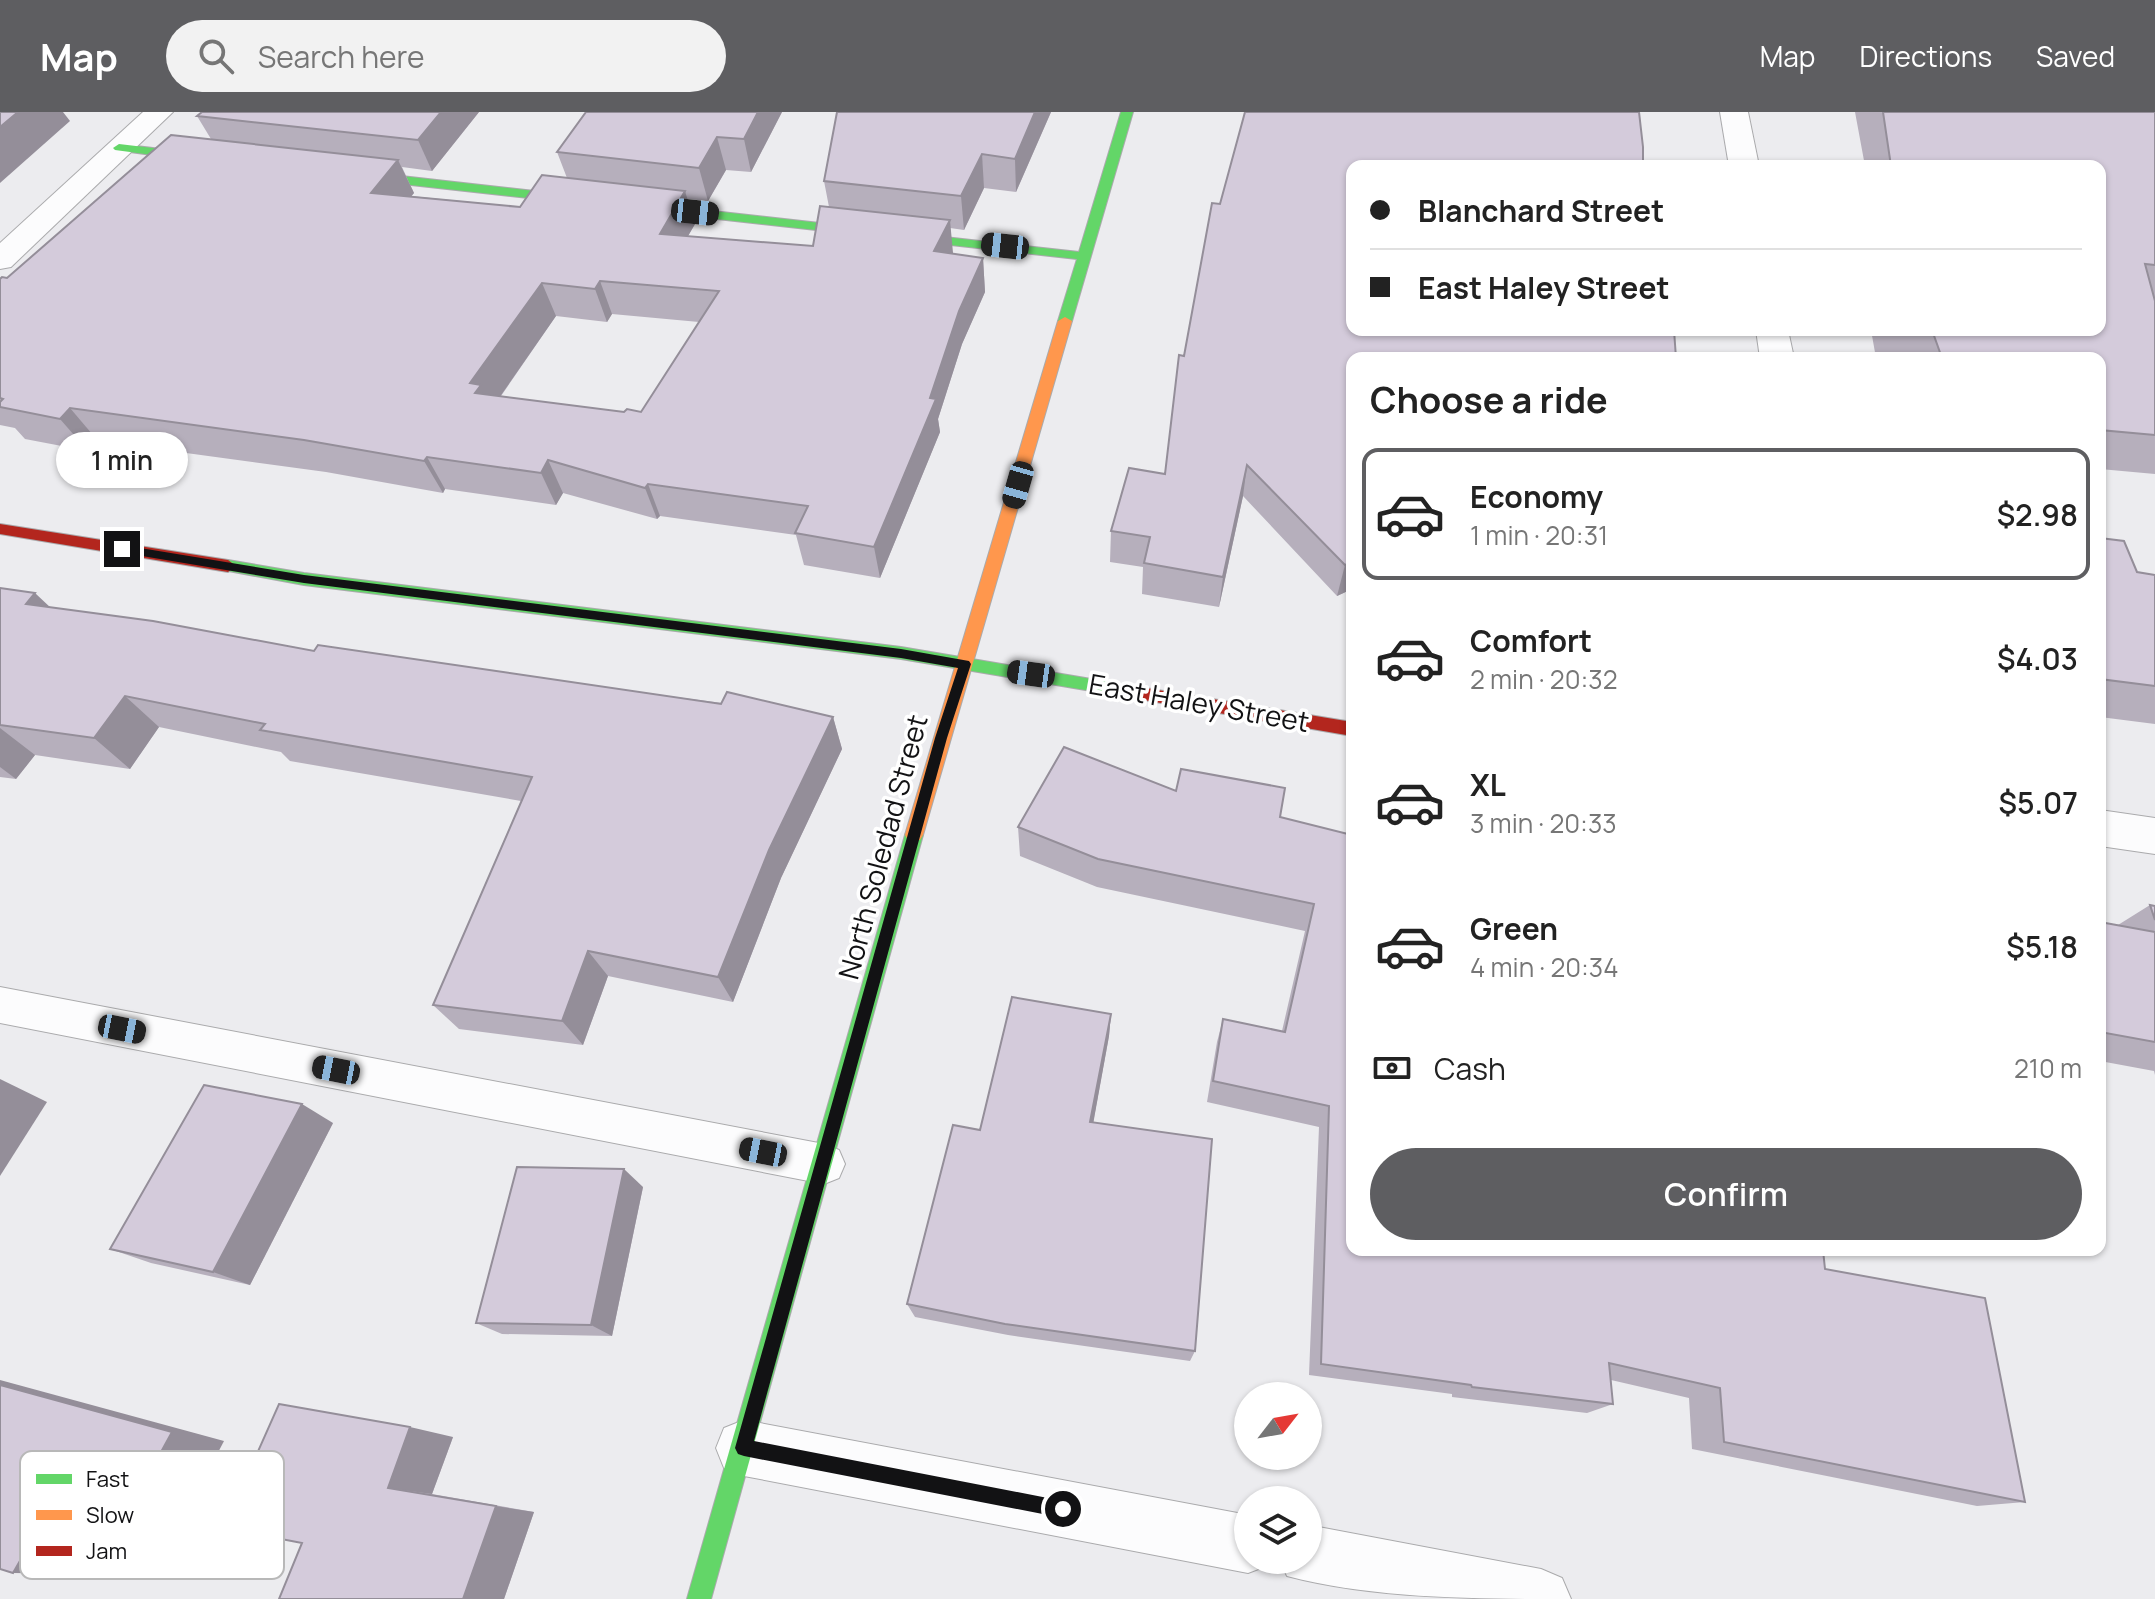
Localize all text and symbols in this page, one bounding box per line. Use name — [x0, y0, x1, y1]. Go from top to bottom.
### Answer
search box — [166, 20, 726, 92]
text: Map — [40, 30, 118, 82]
icon: search — [194, 34, 238, 78]
text: Search here — [258, 36, 425, 77]
text: Map — [1760, 37, 1815, 75]
text: Directions — [1859, 37, 1992, 75]
text: Saved — [2036, 37, 2115, 75]
text: Blanchard Street — [1418, 190, 1664, 231]
car — [670, 198, 720, 226]
car — [980, 232, 1030, 260]
text: East Haley Street — [1418, 267, 1669, 308]
text: Choose a ride — [1370, 375, 1608, 424]
callout: 1 min — [56, 433, 188, 489]
text: 1 min — [91, 442, 153, 478]
car — [1000, 459, 1036, 511]
text: Economy — [1470, 476, 1603, 517]
icon: car — [1374, 478, 1446, 550]
text: $2.98 — [1997, 494, 2078, 535]
text: 1 min · 20:31 — [1470, 517, 1608, 553]
route end — [104, 531, 140, 567]
text: Comfort — [1470, 620, 1592, 661]
icon: car — [1374, 622, 1446, 694]
text: $4.03 — [1997, 638, 2078, 679]
car — [1006, 659, 1056, 689]
text: 2 min · 20:32 — [1470, 661, 1618, 697]
street label: East Haley Street — [1086, 664, 1312, 740]
street label: North Soledad Street — [828, 710, 936, 983]
text: XL — [1470, 764, 1506, 805]
icon: car — [1374, 766, 1446, 838]
text: $5.07 — [1998, 782, 2078, 823]
text: 3 min · 20:33 — [1470, 805, 1617, 841]
text: Green — [1470, 908, 1558, 949]
icon: car — [1374, 910, 1446, 982]
text: $5.18 — [2006, 926, 2078, 967]
text: 4 min · 20:34 — [1470, 949, 1619, 985]
car — [96, 1013, 148, 1045]
icon: cash — [1370, 1046, 1414, 1090]
text: Cash — [1434, 1048, 1506, 1089]
text: 210 m — [2014, 1050, 2082, 1086]
car — [310, 1054, 362, 1086]
car — [737, 1136, 789, 1168]
button: Confirm — [1370, 1148, 2082, 1240]
north arrow — [1234, 1382, 1322, 1470]
map controls — [1234, 1382, 1322, 1574]
legend — [20, 1451, 284, 1579]
text: Fast — [86, 1464, 129, 1494]
button: layers — [1234, 1486, 1322, 1574]
route start — [1045, 1491, 1081, 1527]
text: Slow — [86, 1500, 134, 1530]
text: Jam — [86, 1536, 127, 1566]

